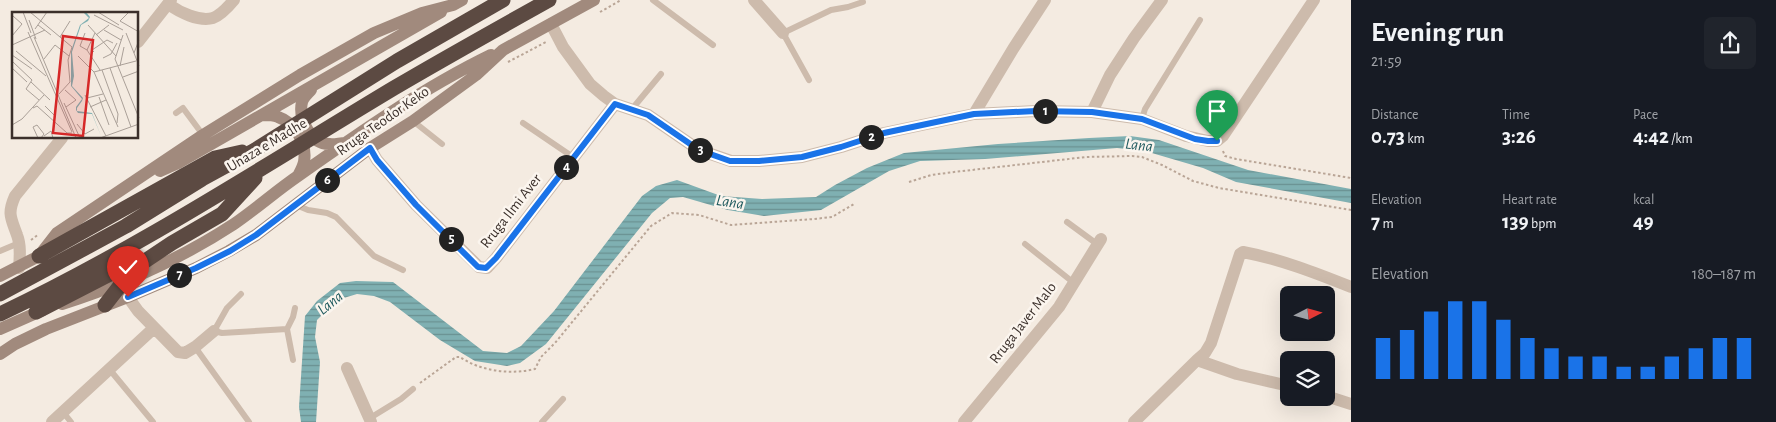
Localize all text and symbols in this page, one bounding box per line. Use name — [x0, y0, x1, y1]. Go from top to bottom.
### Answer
inset map — [12, 12, 139, 139]
button: share — [1704, 17, 1756, 69]
text: Evening run — [1371, 19, 1504, 47]
text: 21:59 — [1371, 53, 1402, 69]
street label: Rruga Teodor Keko — [334, 84, 432, 158]
pin — [1196, 90, 1238, 141]
icon: arrive — [1203, 97, 1231, 125]
pin: 1 — [1032, 98, 1058, 124]
text: 1 — [1043, 104, 1048, 118]
text: Distance — [1371, 108, 1418, 122]
text: Time — [1502, 108, 1530, 122]
text: Pace — [1633, 108, 1658, 122]
street label: Unaza e Madhe — [225, 115, 309, 175]
pin: 2 — [858, 124, 884, 150]
text: 0.73 — [1371, 126, 1405, 147]
text: 3:26 — [1502, 126, 1536, 147]
text: 4:42 — [1633, 126, 1669, 147]
text: 2 — [868, 130, 875, 144]
text: km — [1405, 132, 1425, 146]
text: /km — [1669, 132, 1693, 146]
water label: Lana — [1124, 136, 1154, 154]
pin: 3 — [688, 138, 712, 162]
text: 3 — [697, 143, 704, 157]
pin: 4 — [554, 154, 578, 180]
text: 4 — [563, 160, 570, 174]
pin: 6 — [314, 168, 340, 192]
street label: Rruga Ilmi Aver — [478, 171, 544, 251]
text: 6 — [324, 173, 331, 187]
water label: Lana — [715, 192, 745, 212]
text: Elevation — [1371, 193, 1422, 207]
text: Heart rate — [1502, 193, 1557, 207]
text: kcal — [1633, 193, 1654, 207]
text: 7 — [1371, 211, 1380, 232]
text: 139 — [1502, 211, 1529, 232]
text: 49 — [1633, 211, 1654, 232]
text: m — [1380, 217, 1394, 231]
text: bpm — [1529, 217, 1556, 231]
pin: 5 — [438, 226, 464, 252]
text: 5 — [448, 232, 455, 246]
pin — [107, 246, 149, 297]
icon: check — [114, 253, 142, 281]
pin: 7 — [166, 262, 192, 288]
text: Elevation — [1371, 266, 1429, 282]
text: 180–187 m — [1692, 266, 1756, 282]
text: 7 — [176, 268, 183, 282]
street label: Rruga Javer Malo — [987, 280, 1059, 366]
north arrow — [1280, 286, 1335, 341]
map controls — [1280, 286, 1335, 406]
water label: Lana — [314, 288, 346, 318]
button: layers — [1280, 351, 1335, 406]

